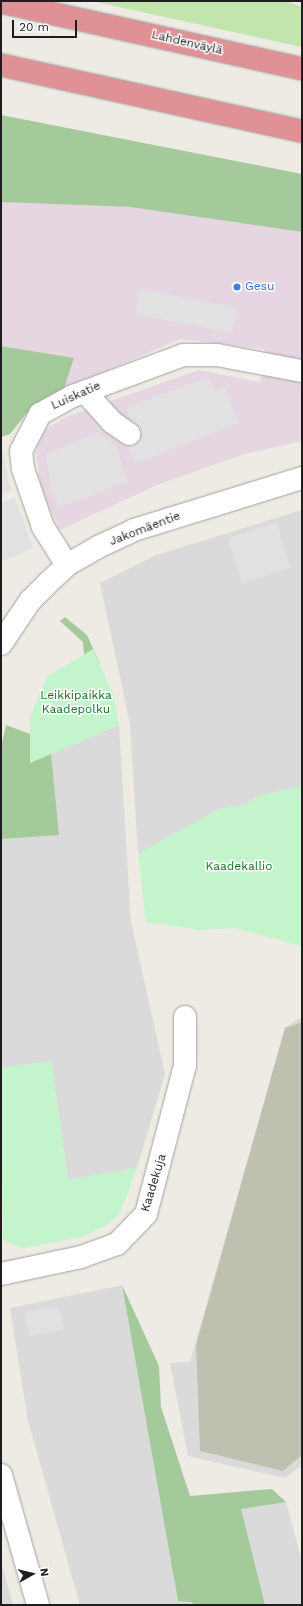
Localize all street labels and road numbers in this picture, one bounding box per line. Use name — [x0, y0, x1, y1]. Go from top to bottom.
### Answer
street label: Lahdenväylä — [150, 28, 224, 58]
street label: Luiskatie — [49, 379, 103, 413]
street label: Jakomäentie — [108, 509, 182, 549]
street label: Kaadekuja — [138, 1152, 170, 1214]

